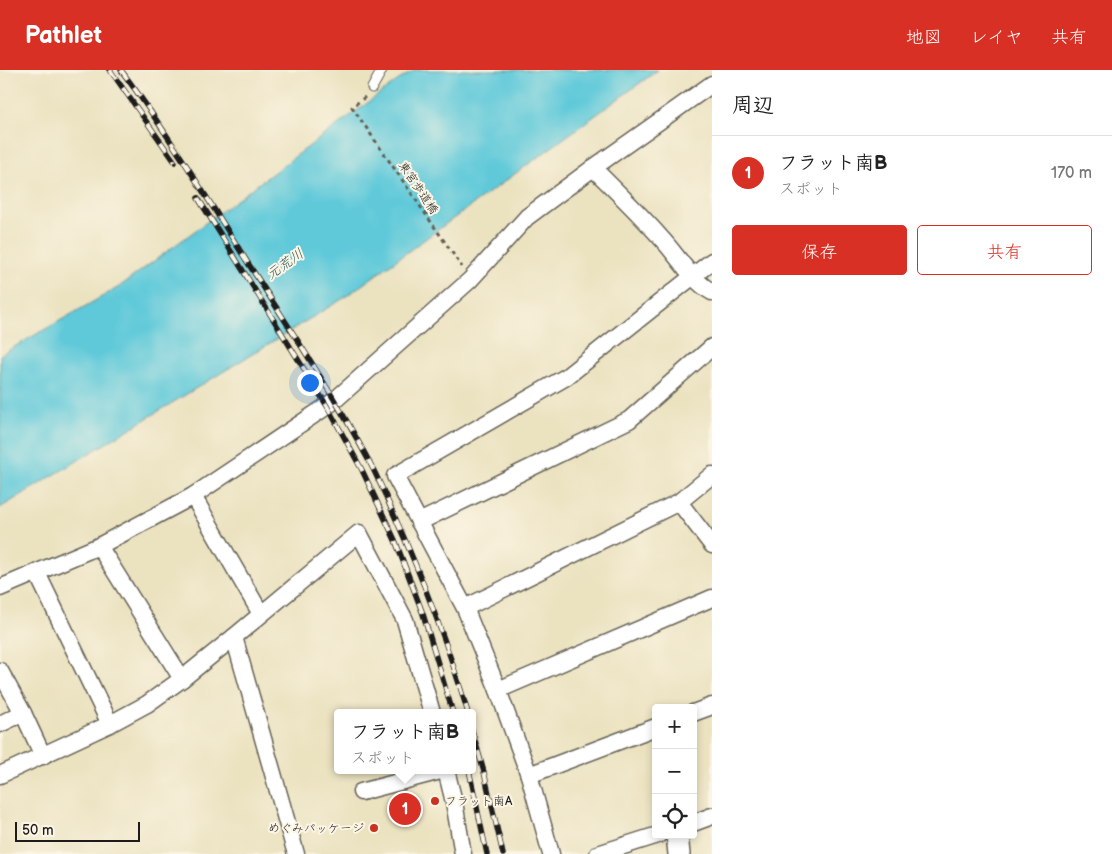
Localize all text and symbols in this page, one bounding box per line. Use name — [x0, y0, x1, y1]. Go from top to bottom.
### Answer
text: Pathlet — [25, 21, 102, 50]
text: 地図 — [906, 27, 942, 48]
text: レイヤ — [970, 27, 1023, 48]
text: 共有 — [1051, 27, 1087, 48]
text: 周辺 — [732, 93, 774, 118]
text: フラット南B — [779, 152, 887, 175]
street label: 東宮歩道橋 — [395, 159, 441, 217]
text: 1 — [745, 164, 751, 183]
text: 170 m — [1051, 164, 1092, 183]
text: スポット — [779, 180, 843, 199]
button: 保存 — [732, 225, 907, 275]
button: 共有 — [917, 225, 1092, 275]
water label: 元荒川 — [263, 245, 307, 283]
your location — [297, 370, 323, 396]
map controls — [652, 704, 697, 839]
button: + — [652, 704, 697, 749]
popup — [334, 709, 476, 774]
text: フラット南B — [351, 721, 459, 744]
text: スポット — [351, 749, 415, 768]
button: − — [652, 749, 697, 794]
pin: 1 — [389, 790, 421, 828]
place label: フラット南A — [445, 794, 513, 809]
button: locate — [652, 794, 697, 839]
marker: フラット南A — [429, 795, 441, 807]
scale bar — [15, 819, 140, 842]
place label: めぐみパッケージ — [268, 821, 364, 836]
text: 50 m — [22, 822, 54, 839]
marker: めぐみパッケージ — [368, 822, 380, 834]

